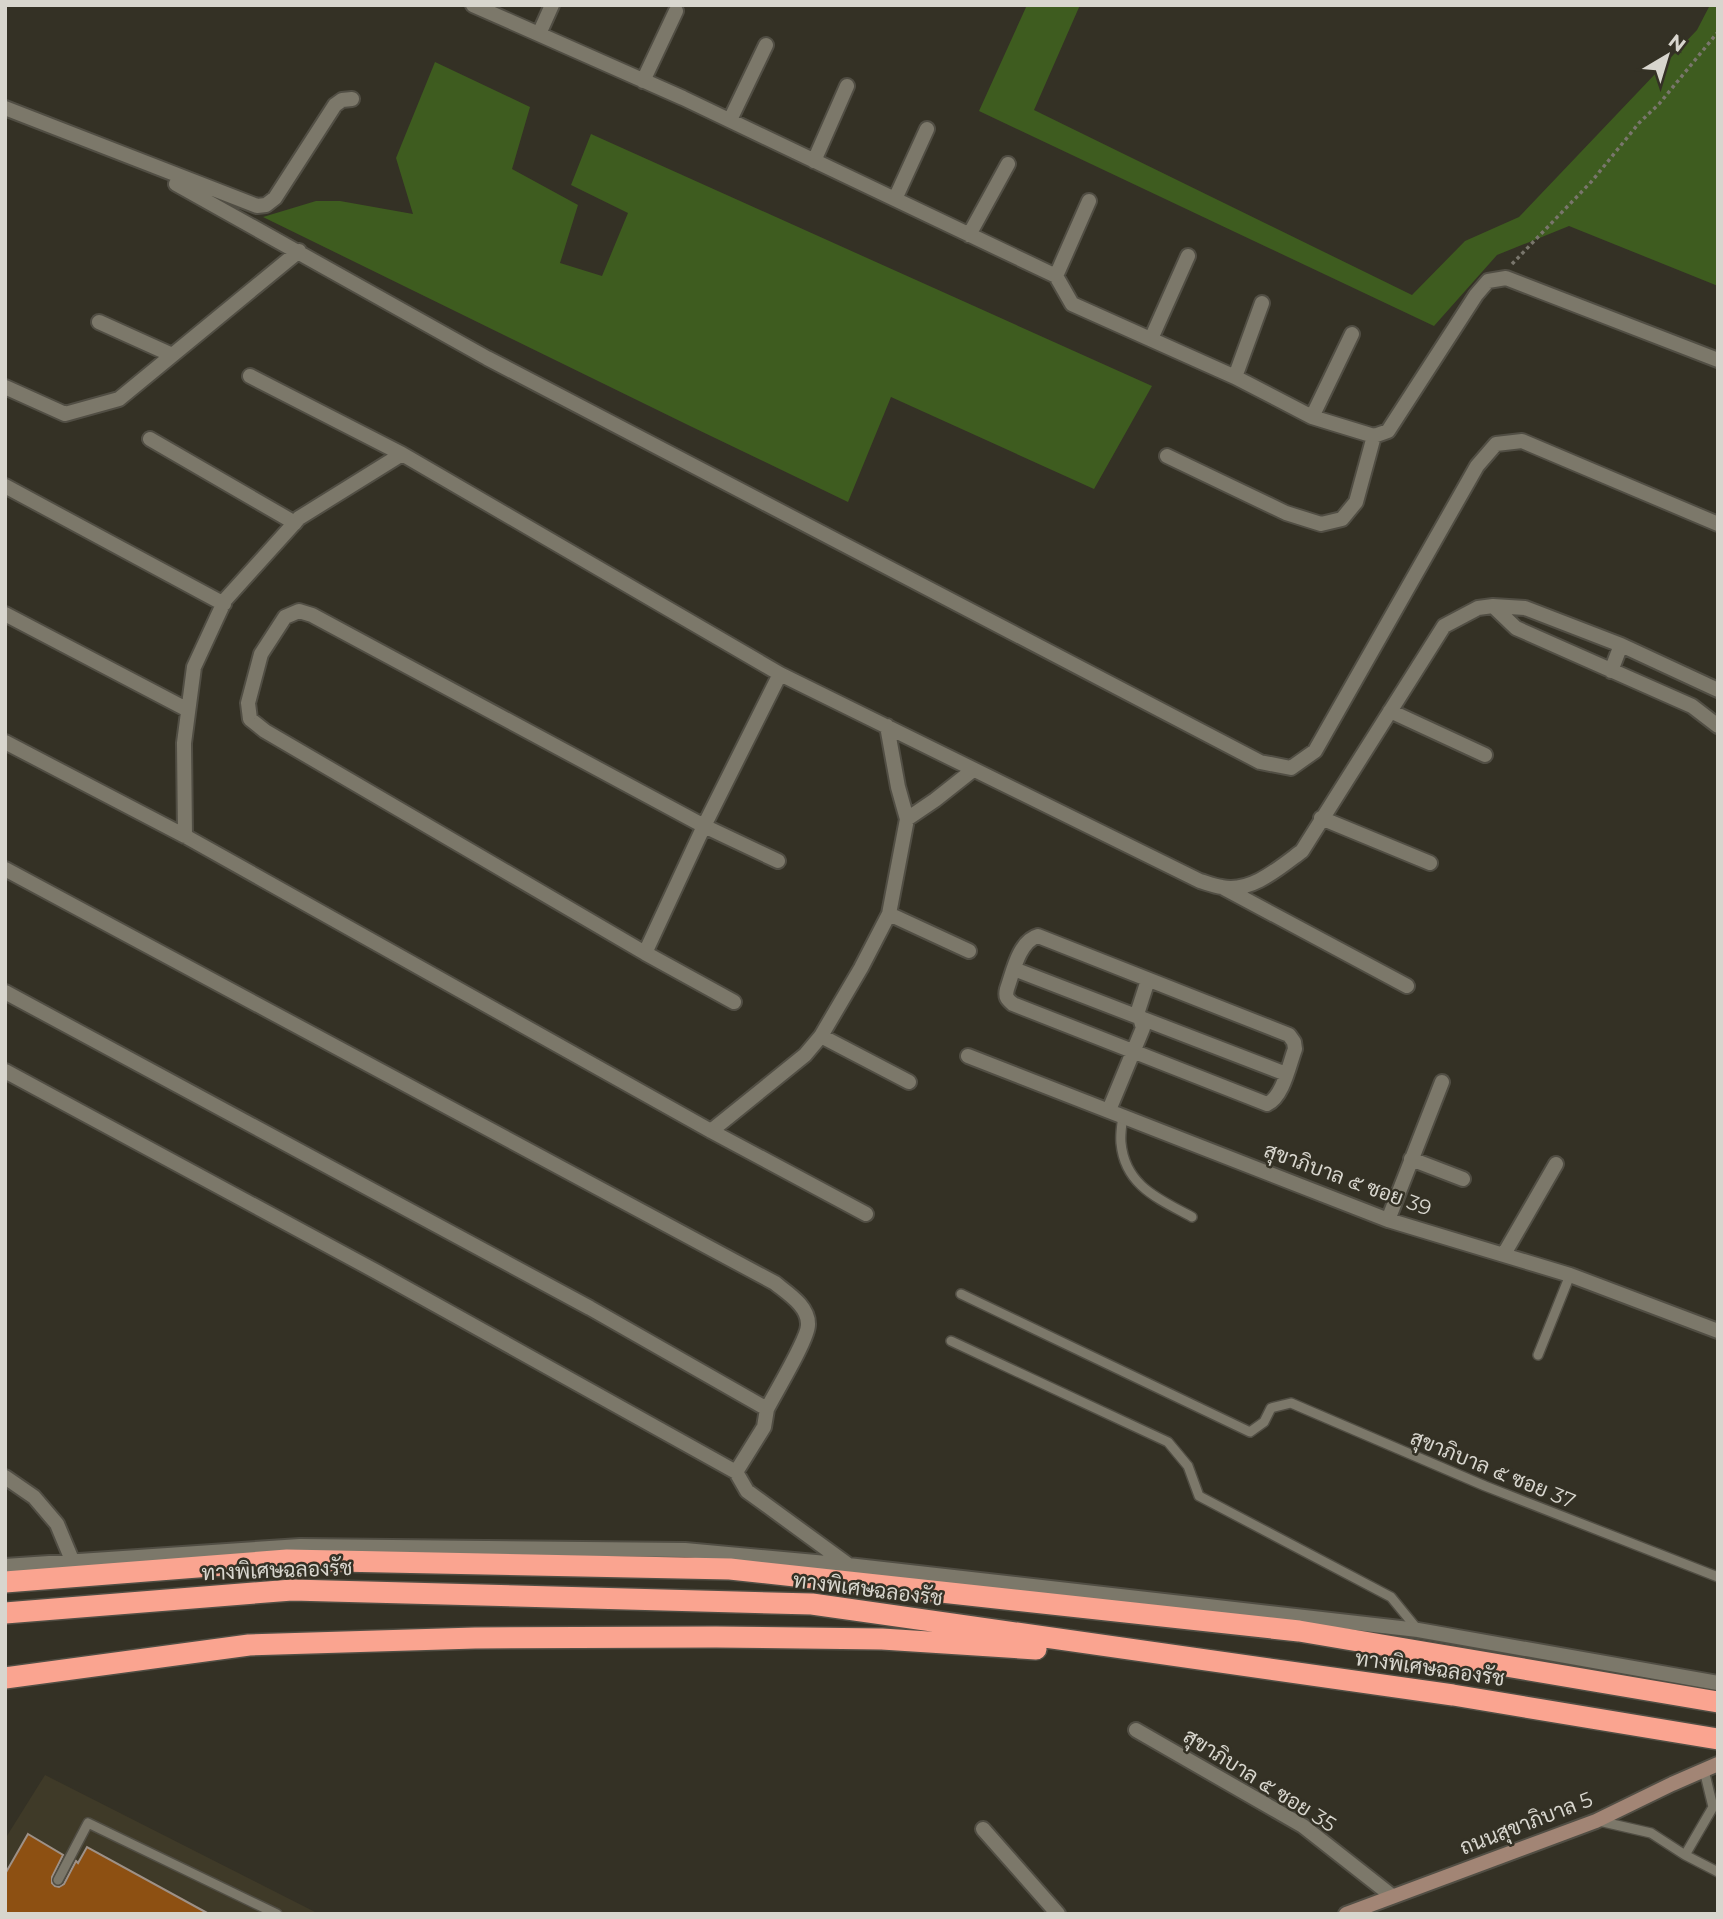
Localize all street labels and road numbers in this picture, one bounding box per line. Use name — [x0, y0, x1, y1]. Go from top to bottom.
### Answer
street label: สุขาภิบาล ๕ ซอย 39 — [1260, 1137, 1435, 1223]
street label: สุขาภิบาล ๕ ซอย 37 — [1406, 1425, 1579, 1515]
street label: ทางพิเศษฉลองรัช — [201, 1555, 353, 1585]
street label: ทางพิเศษฉลองรัช — [792, 1567, 944, 1611]
street label: ทางพิเศษฉลองรัช — [1354, 1645, 1506, 1691]
street label: สุขาภิบาล ๕ ซอย 35 — [1178, 1723, 1341, 1839]
street label: ถนนสุขาภิบาล 5 — [1456, 1786, 1597, 1862]

